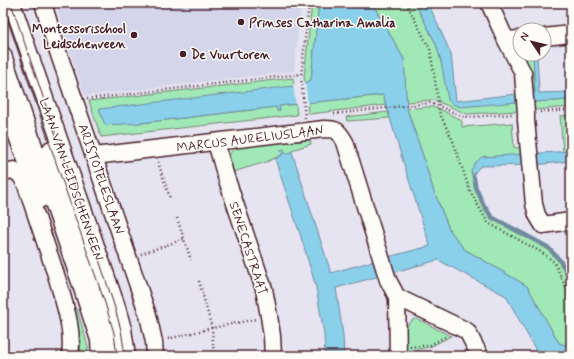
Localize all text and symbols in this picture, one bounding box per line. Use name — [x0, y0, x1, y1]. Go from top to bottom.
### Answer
place label: Prinses Catharina Amalia — [249, 15, 396, 32]
marker: Prinses Catharina Amalia — [236, 17, 246, 27]
place label: Montessorischool Leidschenveen — [32, 21, 127, 53]
north arrow — [512, 22, 552, 62]
marker: Montessorischool Leidschenveen — [129, 30, 139, 40]
text: N — [517, 30, 532, 44]
place label: De Vuurtoren — [191, 47, 271, 64]
marker: De Vuurtoren — [178, 49, 188, 59]
street label: LAAN VAN LEIDSCHENVEEN — [35, 96, 107, 264]
street label: ARISTOTELESLAAN — [74, 122, 128, 237]
street label: MARCUS AURELIUSLAAN — [176, 122, 325, 157]
street label: SENECASTRAAT — [224, 199, 271, 298]

